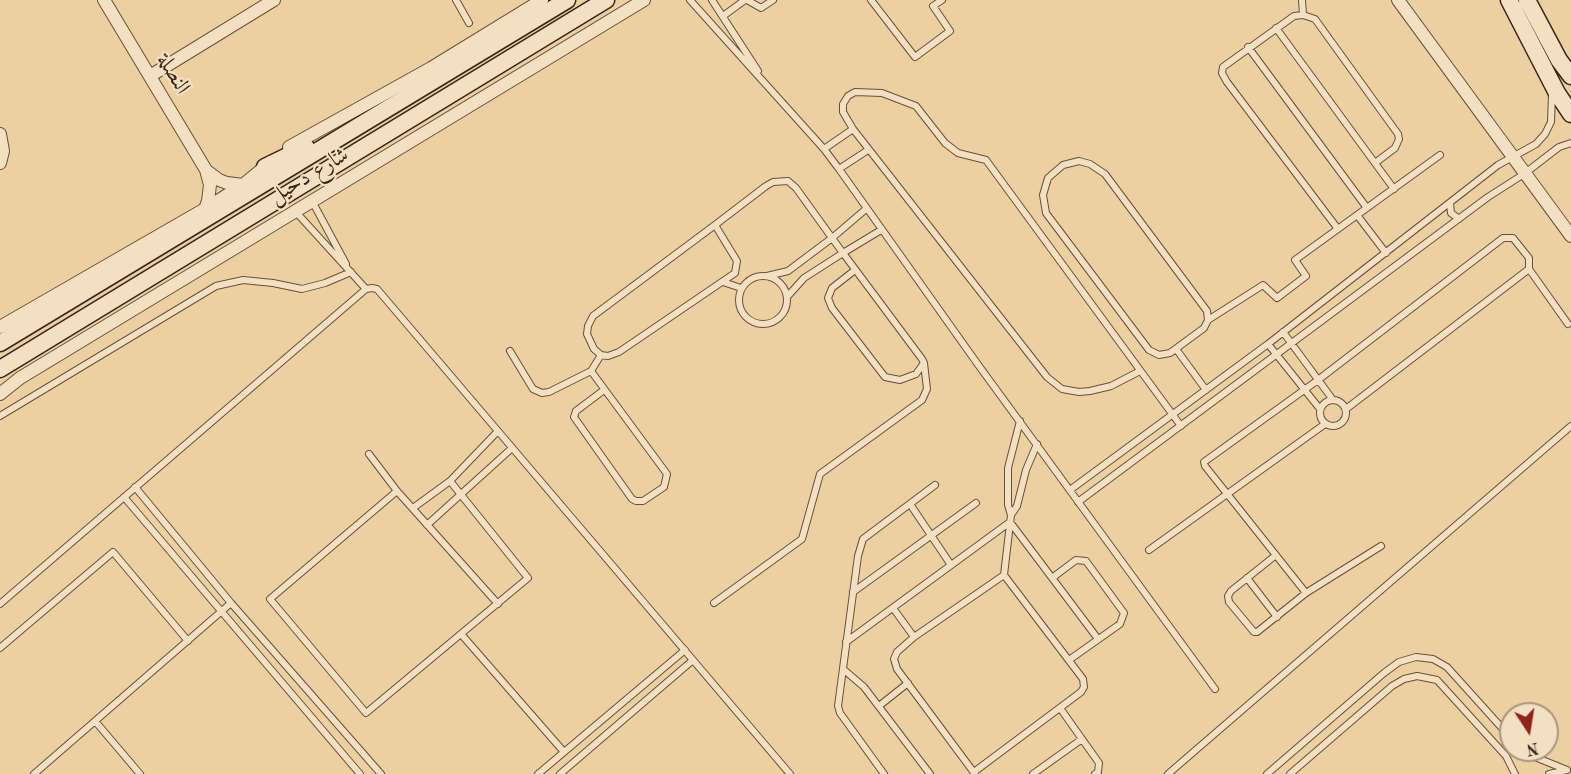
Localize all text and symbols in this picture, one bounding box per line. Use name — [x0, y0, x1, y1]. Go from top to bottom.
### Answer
street label: النصلة — [151, 49, 195, 99]
street label: شارع دحيل — [264, 142, 354, 210]
north arrow — [1499, 702, 1559, 762]
text: N — [1525, 739, 1540, 757]

